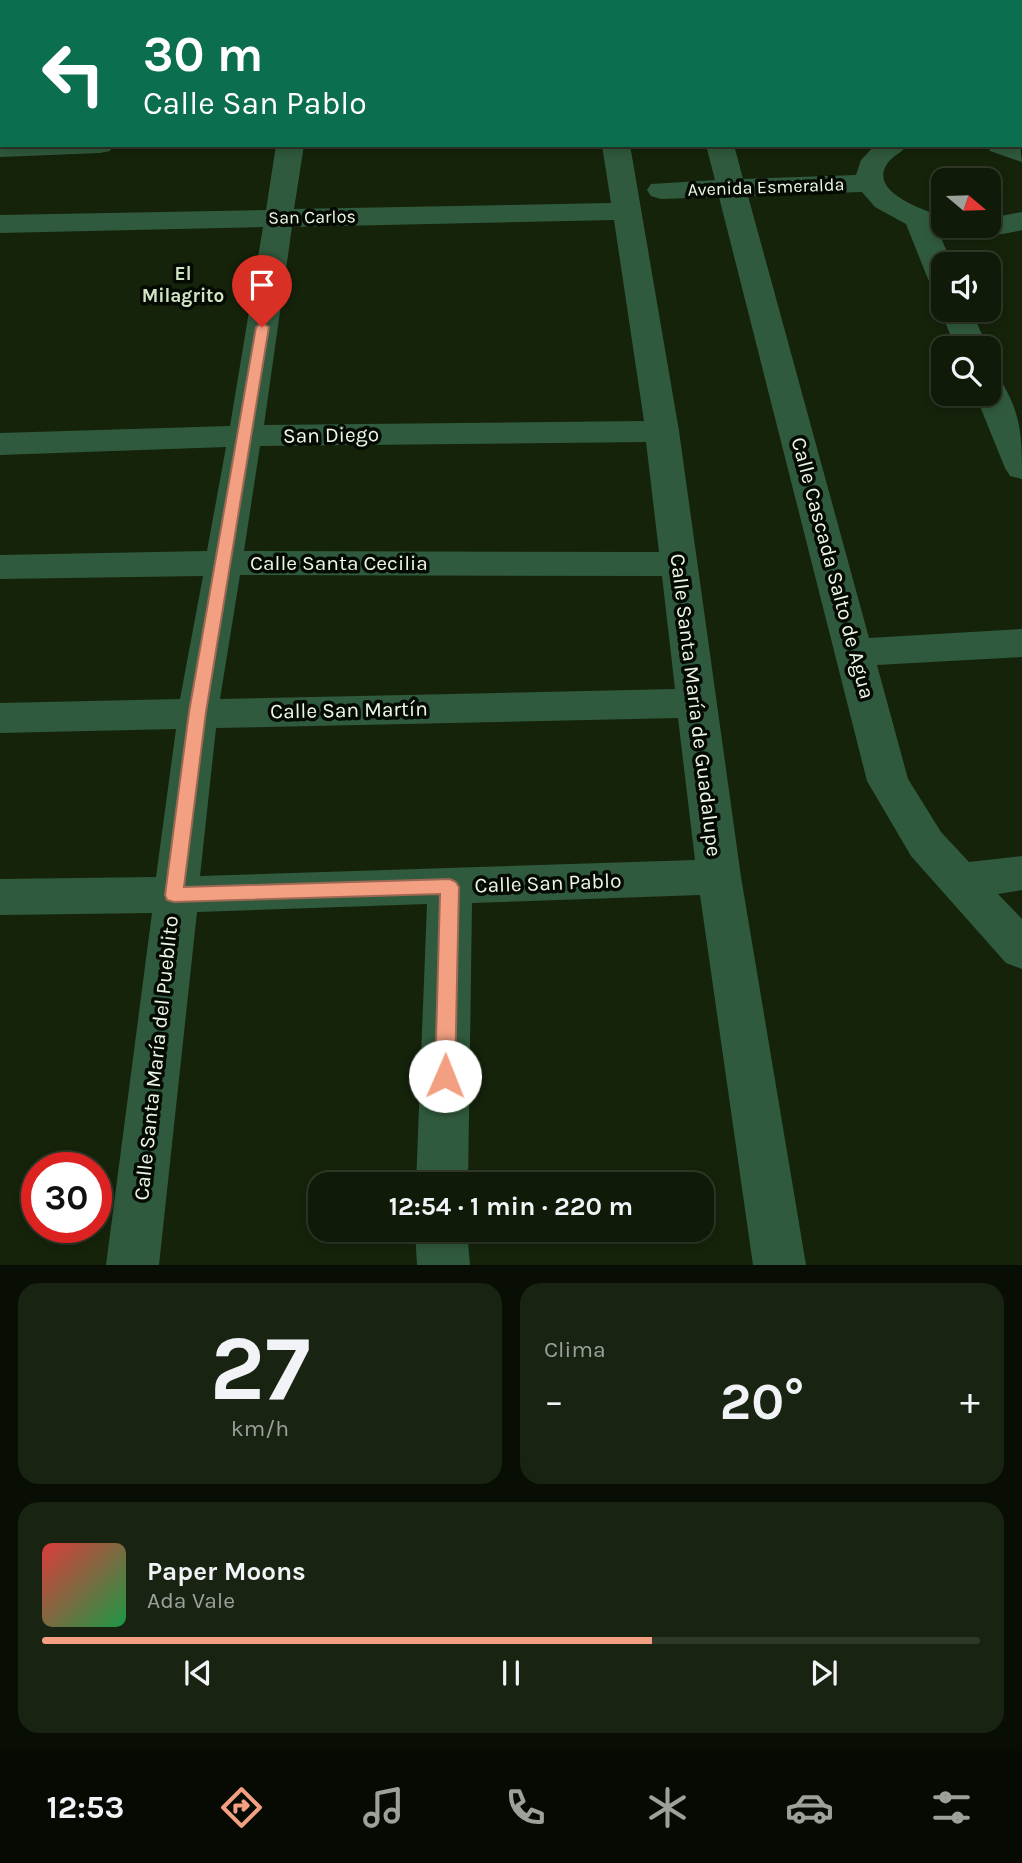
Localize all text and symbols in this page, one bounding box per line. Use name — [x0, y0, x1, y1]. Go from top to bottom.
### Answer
text: 30 m — [143, 26, 263, 83]
icon: left — [28, 28, 119, 119]
text: Calle San Pablo — [143, 85, 367, 122]
north arrow — [931, 168, 1001, 238]
map controls — [931, 168, 1001, 406]
street label: Avenida Esmeralda — [687, 173, 845, 201]
street label: San Carlos — [268, 205, 356, 229]
button: sound — [931, 252, 1001, 322]
pin — [232, 255, 292, 327]
district label: El Milagrito — [142, 263, 224, 307]
icon: arrive — [243, 266, 281, 304]
button: search — [931, 336, 1001, 406]
street label: San Diego — [283, 422, 379, 448]
street label: Calle Cascada Salto de Agua — [787, 435, 879, 701]
street label: Calle Santa Cecilia — [250, 551, 428, 575]
street label: Calle Santa María de Guadalupe — [666, 552, 726, 858]
street label: Calle San Martín — [270, 697, 428, 723]
street label: Calle San Pablo — [474, 868, 622, 898]
street label: Calle Santa María del Pueblito — [129, 914, 183, 1202]
position arrow — [408, 1039, 482, 1113]
speed limit sign: 30 — [21, 1152, 112, 1243]
text: 12:54 · 1 min · 220 m — [389, 1191, 633, 1222]
text: 27 — [210, 1316, 310, 1422]
text: Clima — [544, 1336, 606, 1363]
text: 20° — [720, 1371, 804, 1432]
text: − — [544, 1379, 564, 1424]
text: + — [960, 1379, 980, 1424]
text: km/h — [231, 1415, 289, 1442]
text: Paper Moons — [147, 1556, 306, 1587]
text: Ada Vale — [147, 1587, 235, 1614]
icon: previous — [179, 1654, 217, 1692]
icon: pause — [492, 1654, 530, 1692]
icon: next — [805, 1654, 843, 1692]
icon: directions — [217, 1783, 266, 1832]
icon: music — [359, 1783, 408, 1832]
icon: phone — [501, 1783, 550, 1832]
icon: climate — [643, 1783, 692, 1832]
icon: car — [785, 1783, 834, 1832]
icon: filters — [927, 1783, 976, 1832]
text: 12:53 — [46, 1789, 124, 1826]

